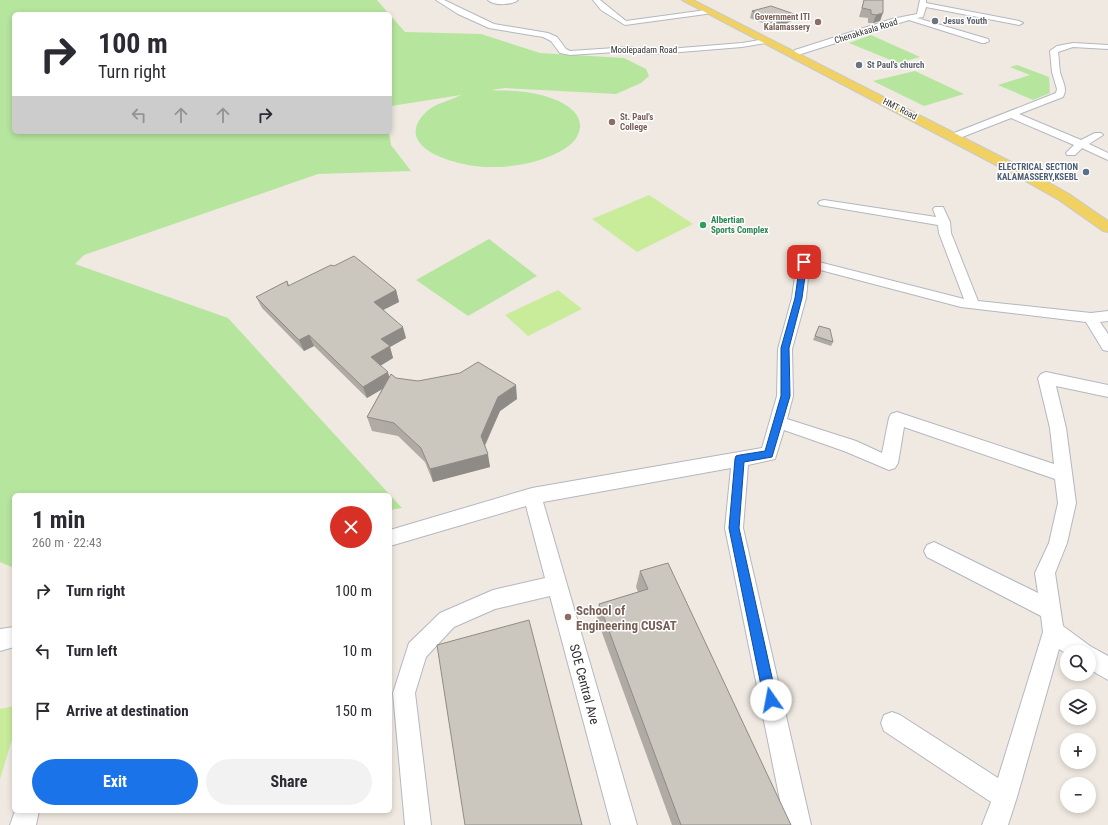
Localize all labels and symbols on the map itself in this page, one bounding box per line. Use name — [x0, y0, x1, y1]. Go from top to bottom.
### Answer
place label: Government ITI Kalamassery — [755, 12, 810, 32]
marker: Jesus Youth — [930, 16, 940, 26]
place label: Jesus Youth — [943, 16, 987, 26]
marker: Government ITI Kalamassery — [813, 17, 823, 27]
street label: Chenakkaala Road — [833, 17, 899, 45]
street label: Moolepadam Road — [611, 45, 677, 55]
marker: St Paul's church — [854, 60, 864, 70]
place label: St Paul's church — [867, 60, 924, 70]
street label: HMT Road — [881, 96, 919, 122]
place label: St. Paul's College — [620, 112, 653, 132]
marker: St. Paul's College — [607, 117, 617, 127]
place label: ELECTRICAL SECTION KALAMASSERY,KSEBL — [997, 162, 1079, 182]
marker: ELECTRICAL SECTION KALAMASSERY,KSEBL — [1081, 167, 1091, 177]
place label: Albertian Sports Complex — [711, 215, 768, 235]
marker: Albertian Sports Complex — [698, 220, 708, 230]
pin — [787, 245, 821, 279]
place label: School of Engineering CUSAT — [576, 603, 677, 633]
marker: School of Engineering CUSAT — [563, 612, 573, 622]
street label: SOE Central Ave — [567, 642, 602, 726]
position arrow — [750, 679, 792, 721]

